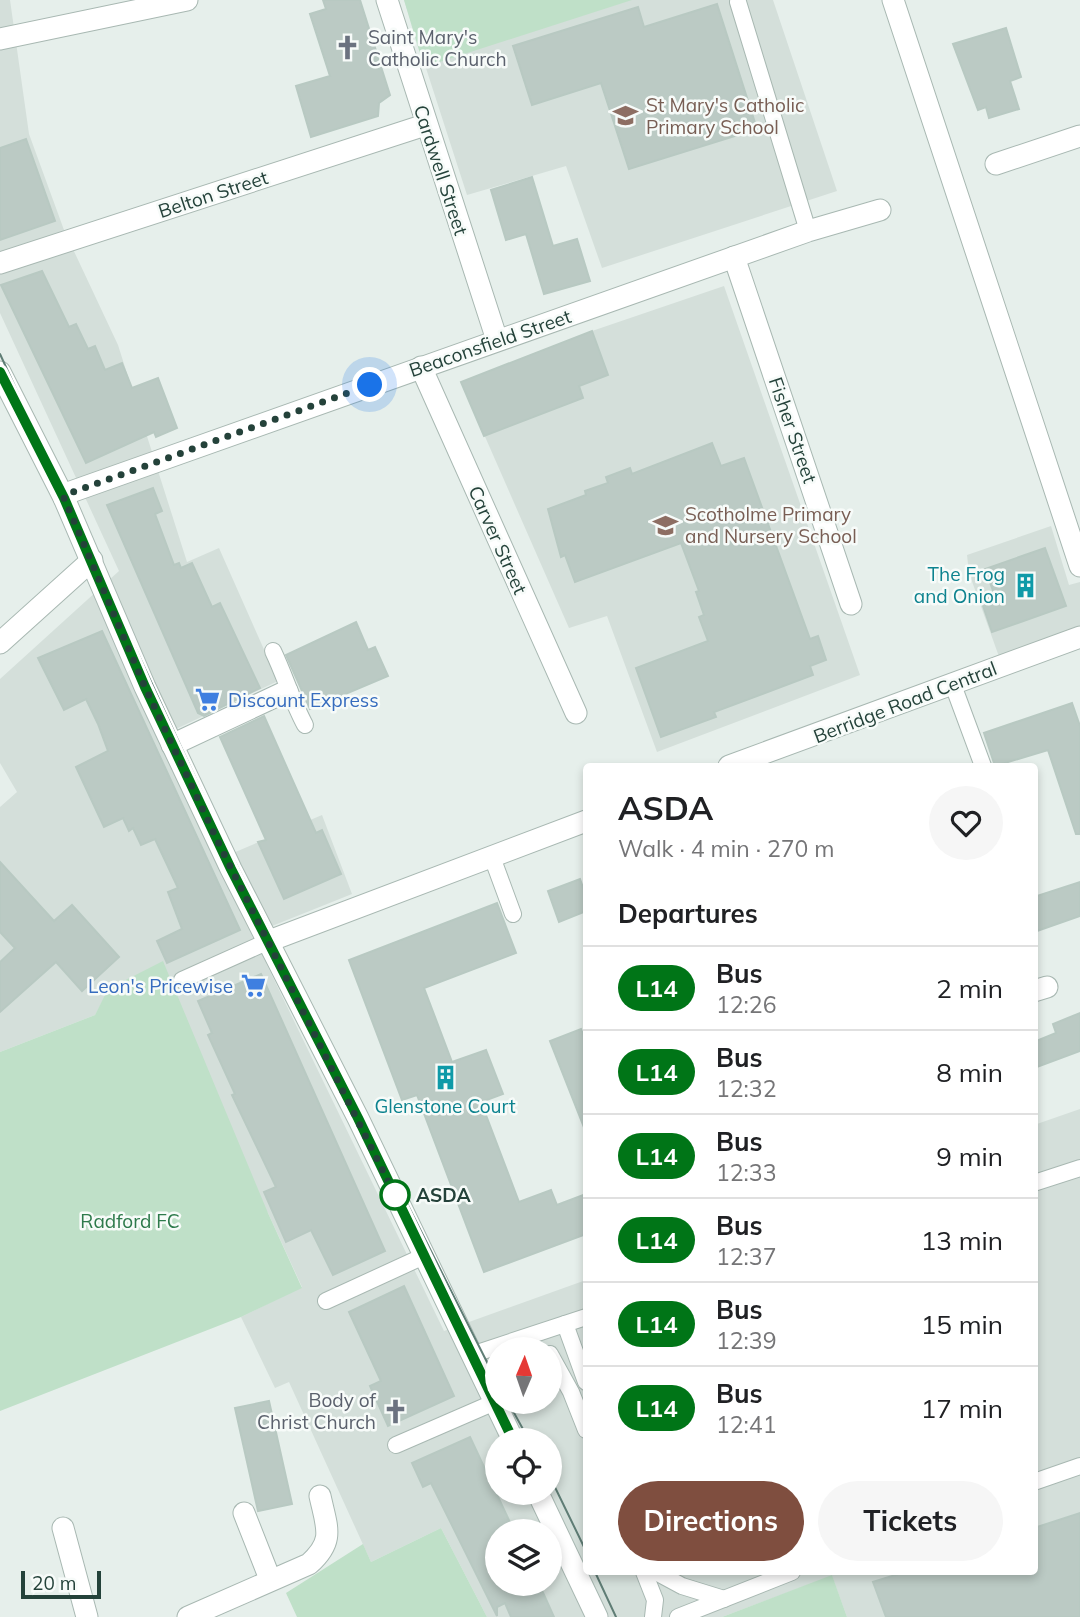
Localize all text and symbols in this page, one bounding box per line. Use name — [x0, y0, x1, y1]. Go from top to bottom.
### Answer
place label: Saint Mary's Catholic Church — [368, 25, 507, 71]
church icon: Saint Mary's Catholic Church — [334, 34, 362, 62]
place label: St Mary's Catholic Primary School — [646, 93, 804, 139]
street label: Cardwell Street — [409, 102, 473, 238]
school or university icon: St Mary's Catholic Primary School — [612, 102, 640, 130]
street label: Belton Street — [155, 165, 271, 223]
street label: Beaconsfield Street — [406, 304, 575, 382]
your location — [352, 367, 387, 402]
street label: Fisher Street — [764, 374, 822, 486]
street label: Carver Street — [463, 482, 533, 598]
place label: Scotholme Primary and Nursery School — [685, 502, 857, 548]
school or university icon: Scotholme Primary and Nursery School — [651, 511, 679, 539]
place label: The Frog and Onion — [914, 562, 1005, 608]
building icon: The Frog and Onion — [1011, 571, 1039, 599]
street label: Berridge Road Central — [810, 656, 1000, 748]
supermarket icon: Discount Express — [194, 686, 222, 714]
place label: Discount Express — [228, 688, 379, 712]
button: heart — [929, 786, 1003, 860]
text: ASDA — [618, 787, 713, 828]
text: Walk · 4 min · 270 m — [618, 834, 835, 863]
text: Departures — [618, 897, 758, 930]
text: Bus — [716, 957, 762, 990]
supermarket icon: Leon's Pricewise — [239, 972, 267, 1000]
text: 2 min — [936, 972, 1003, 1005]
text: L14 — [635, 973, 678, 1003]
place label: Leon's Pricewise — [88, 974, 233, 998]
text: 12:26 — [716, 990, 776, 1019]
text: Bus — [716, 1041, 762, 1074]
text: 8 min — [936, 1056, 1003, 1089]
text: L14 — [635, 1057, 678, 1087]
building icon: Glenstone Court — [431, 1064, 459, 1092]
text: 12:32 — [716, 1074, 776, 1103]
place label: Glenstone Court — [374, 1094, 516, 1118]
text: Bus — [716, 1125, 762, 1158]
text: 9 min — [936, 1140, 1003, 1173]
text: L14 — [635, 1141, 678, 1171]
text: 12:33 — [716, 1158, 776, 1187]
marker: ASDA — [380, 1180, 410, 1210]
place label: ASDA — [416, 1183, 472, 1207]
park label: Radford FC — [80, 1209, 180, 1233]
text: Bus — [716, 1209, 762, 1242]
text: 13 min — [921, 1224, 1003, 1257]
text: L14 — [635, 1225, 678, 1255]
text: 12:37 — [716, 1242, 776, 1271]
text: Bus — [716, 1293, 762, 1326]
text: 15 min — [921, 1308, 1003, 1341]
text: L14 — [635, 1309, 678, 1339]
text: 12:39 — [716, 1326, 776, 1355]
north arrow — [485, 1337, 562, 1414]
map controls — [485, 1337, 562, 1596]
text: Bus — [716, 1377, 762, 1410]
place label: Body of Christ Church — [257, 1388, 377, 1434]
text: 17 min — [921, 1392, 1003, 1425]
text: L14 — [635, 1393, 678, 1423]
church icon: Body of Christ Church — [382, 1397, 410, 1425]
text: 12:41 — [716, 1410, 776, 1439]
button: locate — [485, 1428, 562, 1505]
button: Directions — [618, 1481, 804, 1561]
button: Tickets — [818, 1481, 1003, 1561]
button: layers — [485, 1519, 562, 1596]
scale bar — [21, 1568, 102, 1600]
text: 20 m — [32, 1571, 76, 1595]

